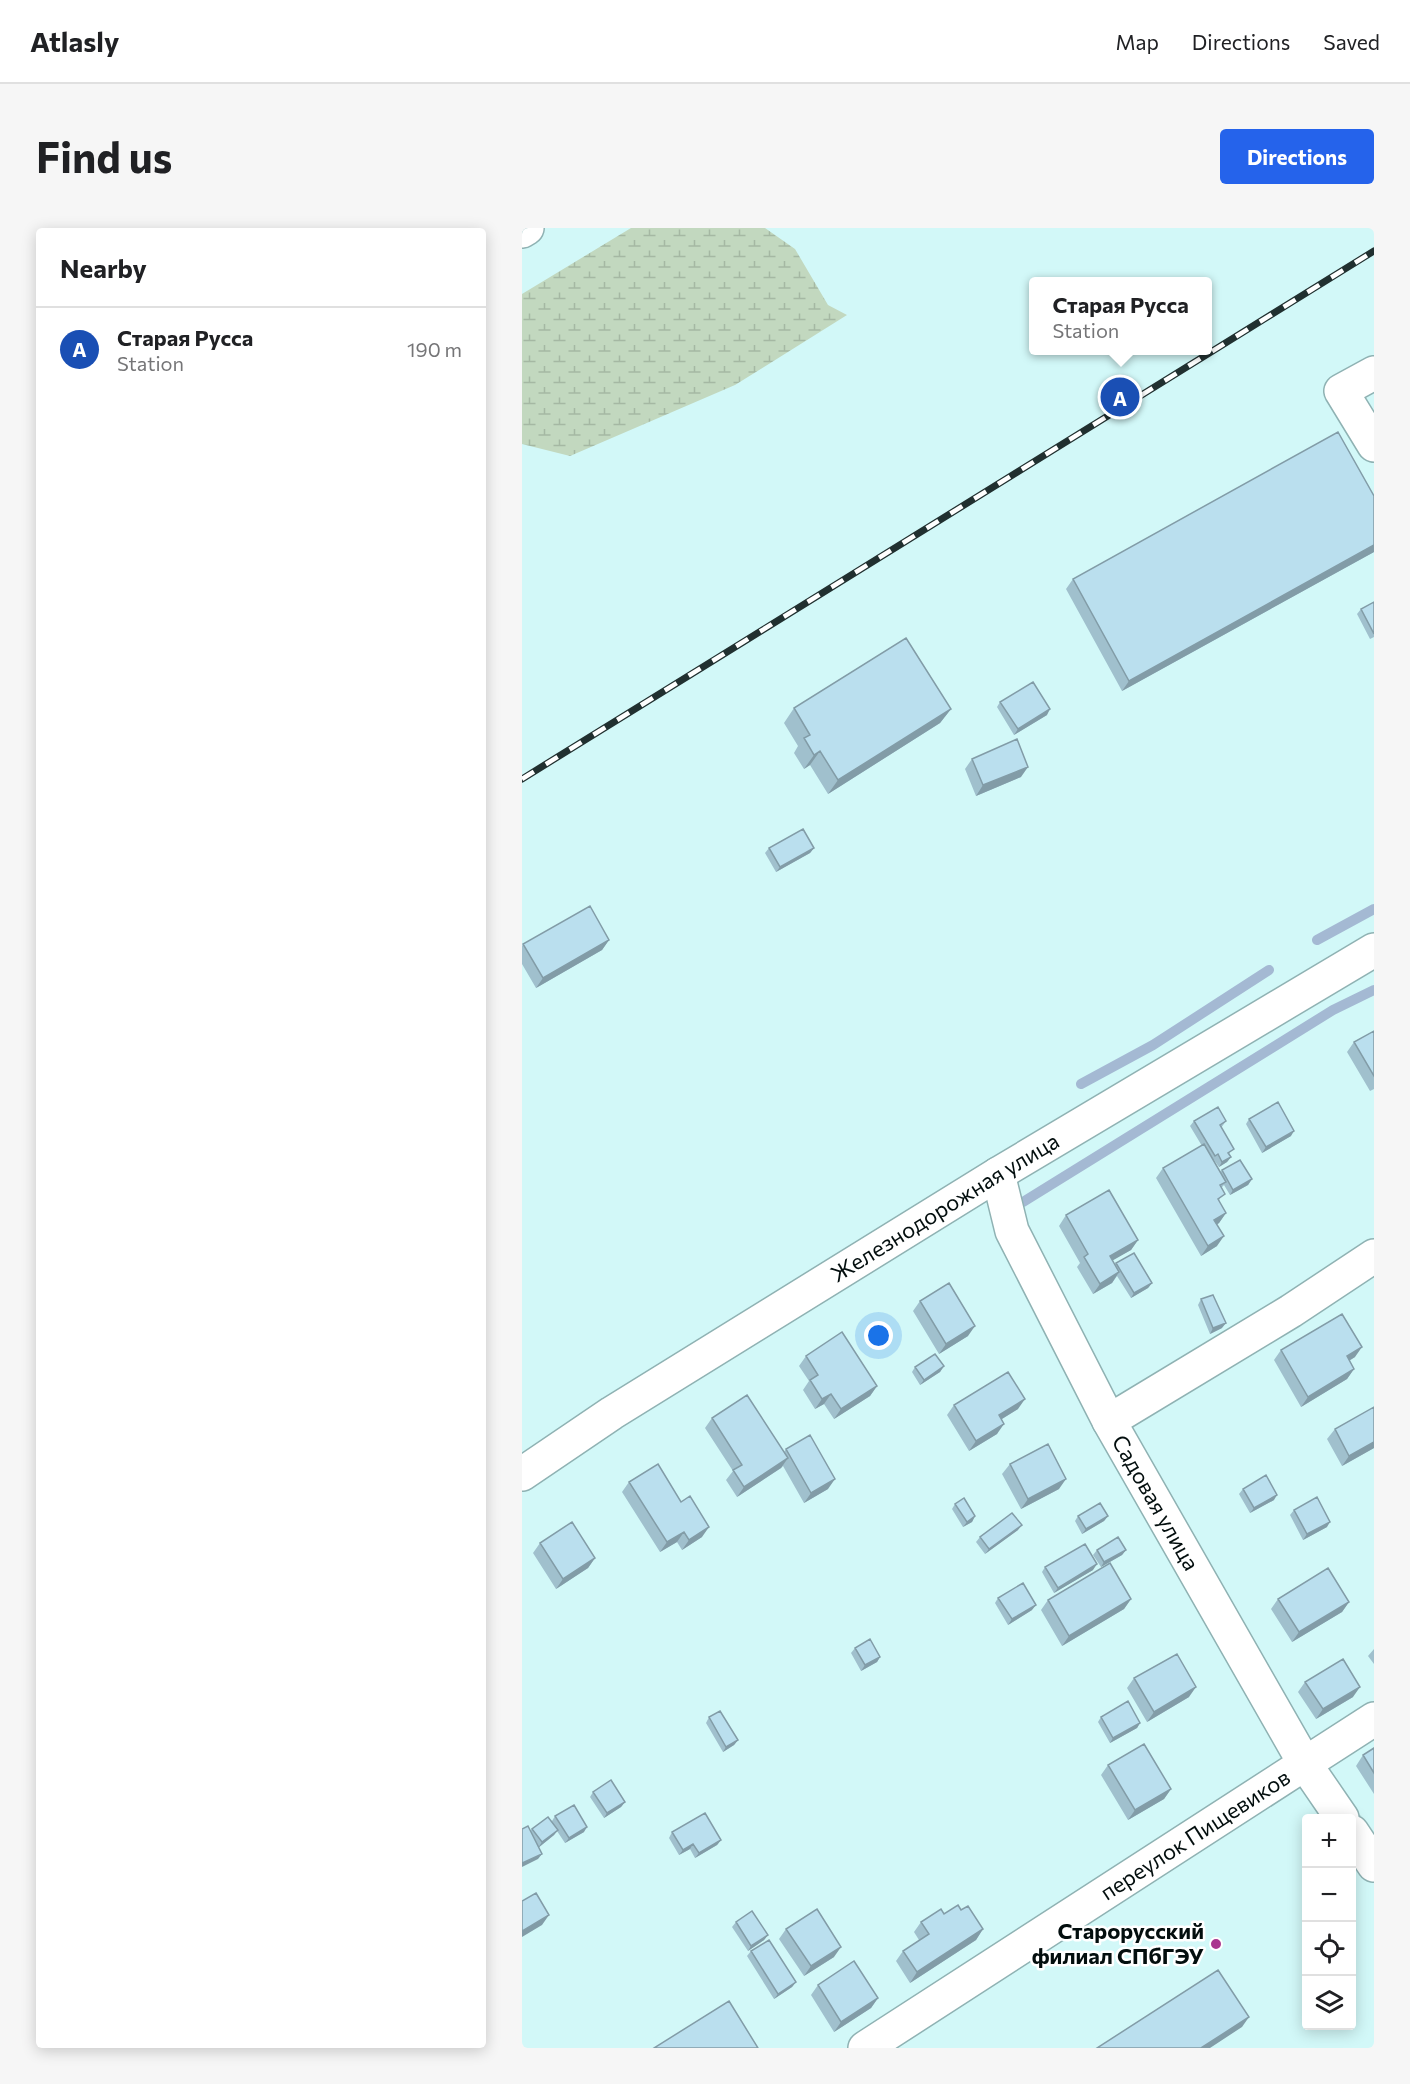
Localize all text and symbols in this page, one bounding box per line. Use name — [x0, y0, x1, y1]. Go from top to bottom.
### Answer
text: Atlasly — [30, 24, 119, 58]
text: Map — [1116, 29, 1159, 54]
text: Directions — [1192, 29, 1290, 54]
text: Saved — [1323, 29, 1380, 54]
button: Directions — [1220, 129, 1374, 184]
text: Find us — [36, 130, 172, 182]
text: Nearby — [60, 252, 147, 283]
popup — [1029, 277, 1212, 355]
text: Старая Русса — [1052, 291, 1189, 318]
text: Station — [1052, 318, 1119, 342]
text: Старая Русса — [117, 324, 253, 351]
text: A — [72, 337, 87, 361]
text: 190 m — [407, 337, 462, 361]
text: Station — [117, 351, 184, 375]
pin: A — [1100, 374, 1140, 420]
street label: Железнодорожная улица — [825, 1127, 1064, 1287]
your location — [864, 1321, 893, 1350]
street label: Садовая улица — [1107, 1430, 1205, 1575]
street label: переулок Пищевиков — [1095, 1763, 1295, 1905]
map controls — [1302, 1814, 1356, 2030]
button: + — [1302, 1814, 1356, 1868]
button: − — [1302, 1868, 1356, 1922]
place label: Старорусский филиал СПбГЭУ — [1032, 1917, 1204, 1969]
button: locate — [1302, 1922, 1356, 1976]
marker: Старорусский филиал СПбГЭУ — [1209, 1937, 1223, 1951]
button: layers — [1302, 1976, 1356, 2030]

